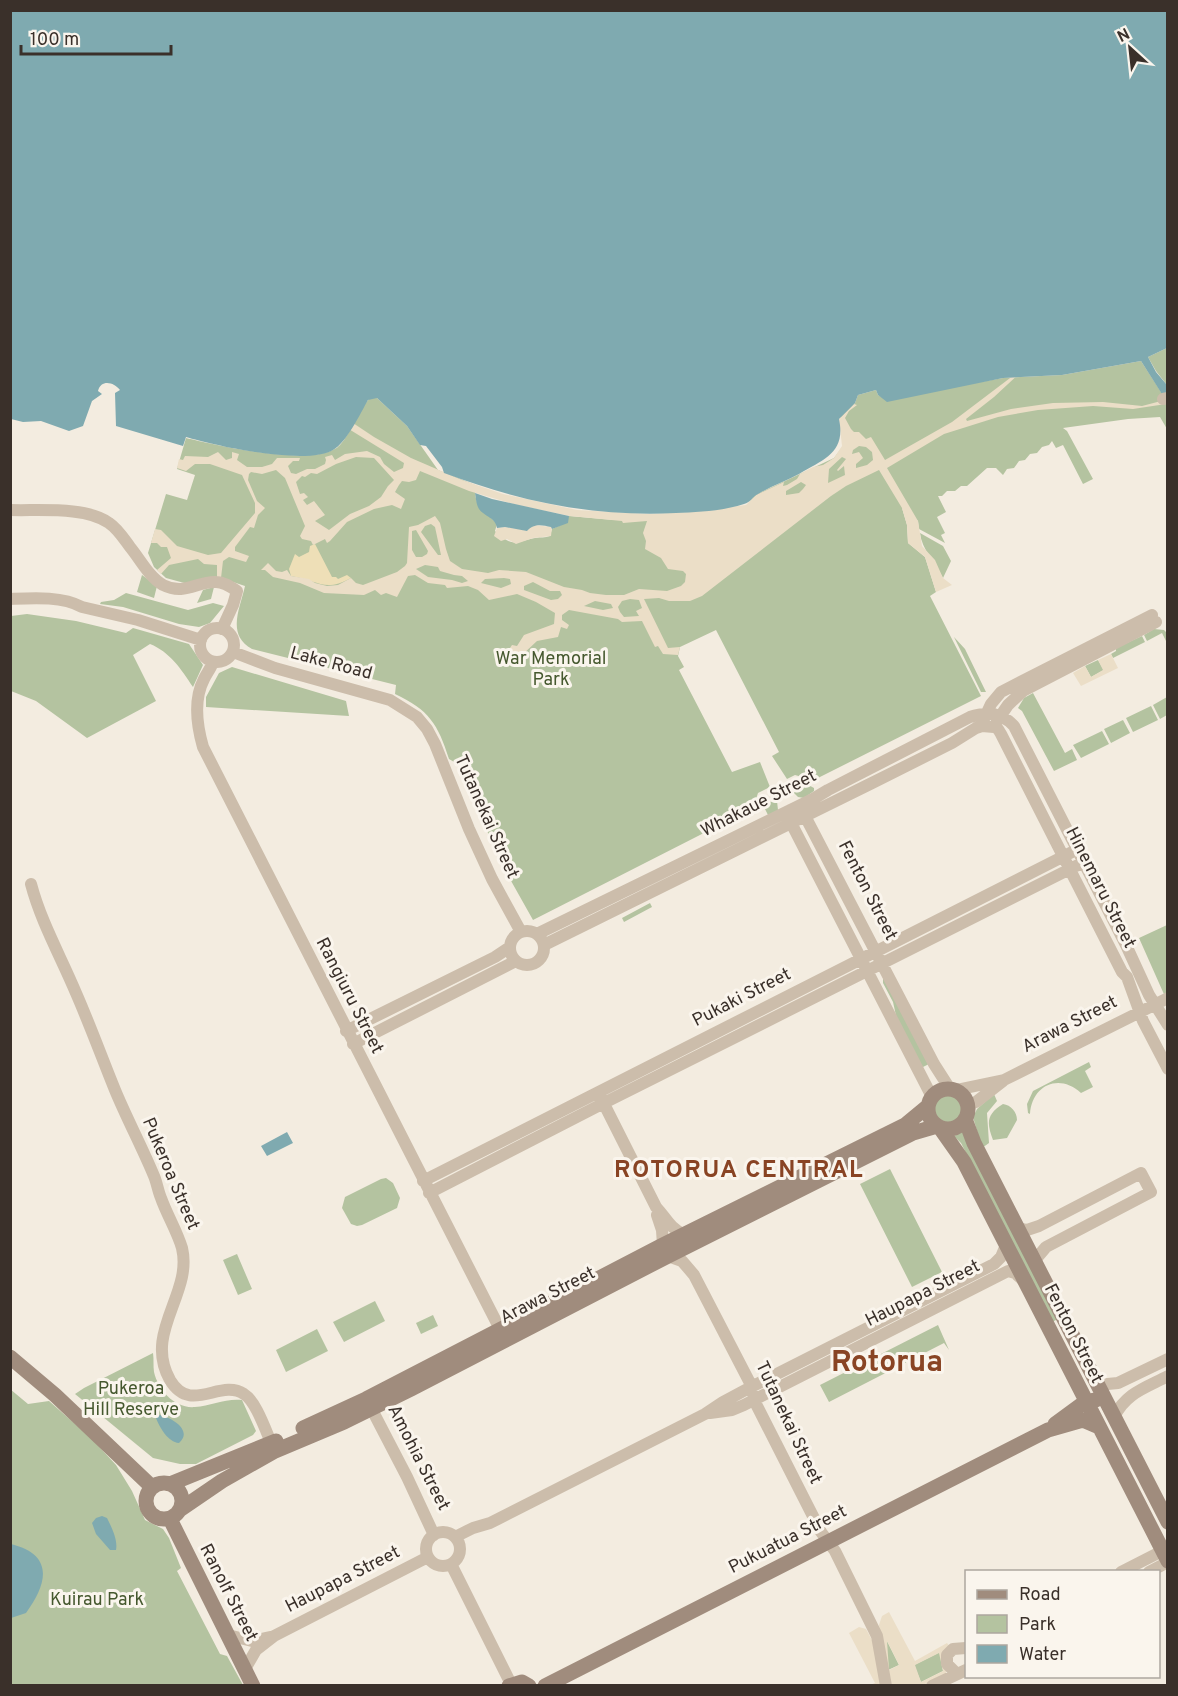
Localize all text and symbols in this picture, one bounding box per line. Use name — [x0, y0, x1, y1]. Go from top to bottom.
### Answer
scale bar — [21, 18, 171, 56]
north arrow — [1100, 18, 1160, 78]
text: N — [1114, 25, 1134, 48]
text: 100 m — [30, 29, 79, 52]
street label: Lake Road — [287, 642, 375, 686]
park label: War Memorial Park — [495, 648, 607, 692]
street label: Tutanekai Street — [448, 751, 524, 883]
street label: Whakaue Street — [697, 765, 821, 843]
street label: Hinemaru Street — [1060, 823, 1140, 953]
street label: Fenton Street — [832, 837, 902, 945]
street label: Rangiuru Street — [310, 934, 388, 1058]
street label: Pukaki Street — [689, 963, 795, 1033]
street label: Arawa Street — [1018, 991, 1122, 1059]
street label: Pukeroa Street — [136, 1114, 204, 1234]
district label: ROTORUA CENTRAL — [614, 1156, 864, 1186]
street label: Haupapa Street — [862, 1255, 984, 1333]
street label: Arawa Street — [496, 1262, 600, 1330]
street label: Fenton Street — [1038, 1280, 1108, 1388]
district label: Rotorua — [831, 1345, 943, 1382]
street label: Tutanekai Street — [749, 1358, 827, 1488]
park label: Pukeroa Hill Reserve — [83, 1378, 179, 1422]
street label: Amohia Street — [381, 1401, 455, 1515]
street label: Pukuatua Street — [725, 1500, 851, 1580]
street label: Ranolf Street — [194, 1540, 262, 1646]
street label: Haupapa Street — [282, 1541, 404, 1619]
legend — [965, 1570, 1160, 1678]
text: Road — [1019, 1584, 1061, 1607]
park label: Kuirau Park — [50, 1589, 144, 1612]
text: Park — [1019, 1614, 1056, 1637]
text: Water — [1019, 1644, 1066, 1667]

